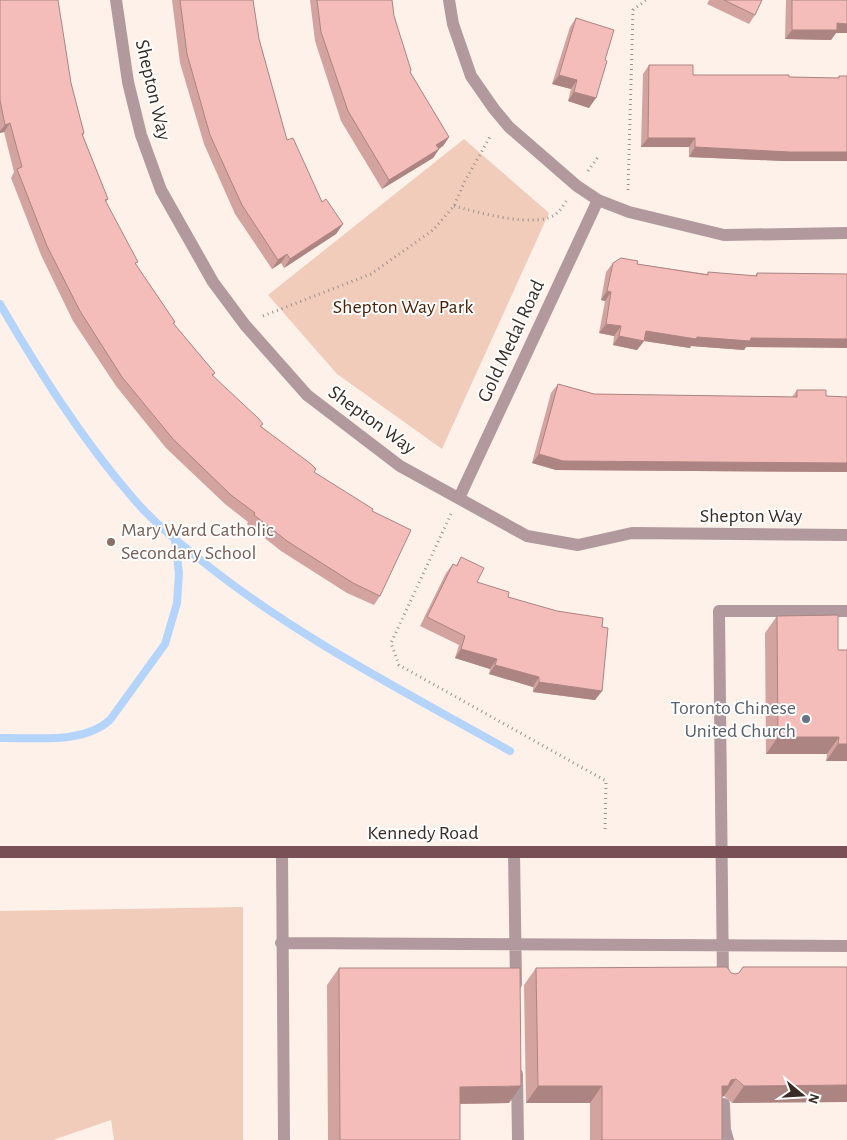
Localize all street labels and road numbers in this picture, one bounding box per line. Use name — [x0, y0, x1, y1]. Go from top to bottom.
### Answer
street label: Shepton Way — [132, 38, 174, 143]
street label: Gold Medal Road — [474, 277, 548, 405]
street label: Shepton Way — [325, 382, 420, 459]
street label: Shepton Way — [700, 506, 803, 526]
street label: Kennedy Road — [367, 823, 479, 843]

